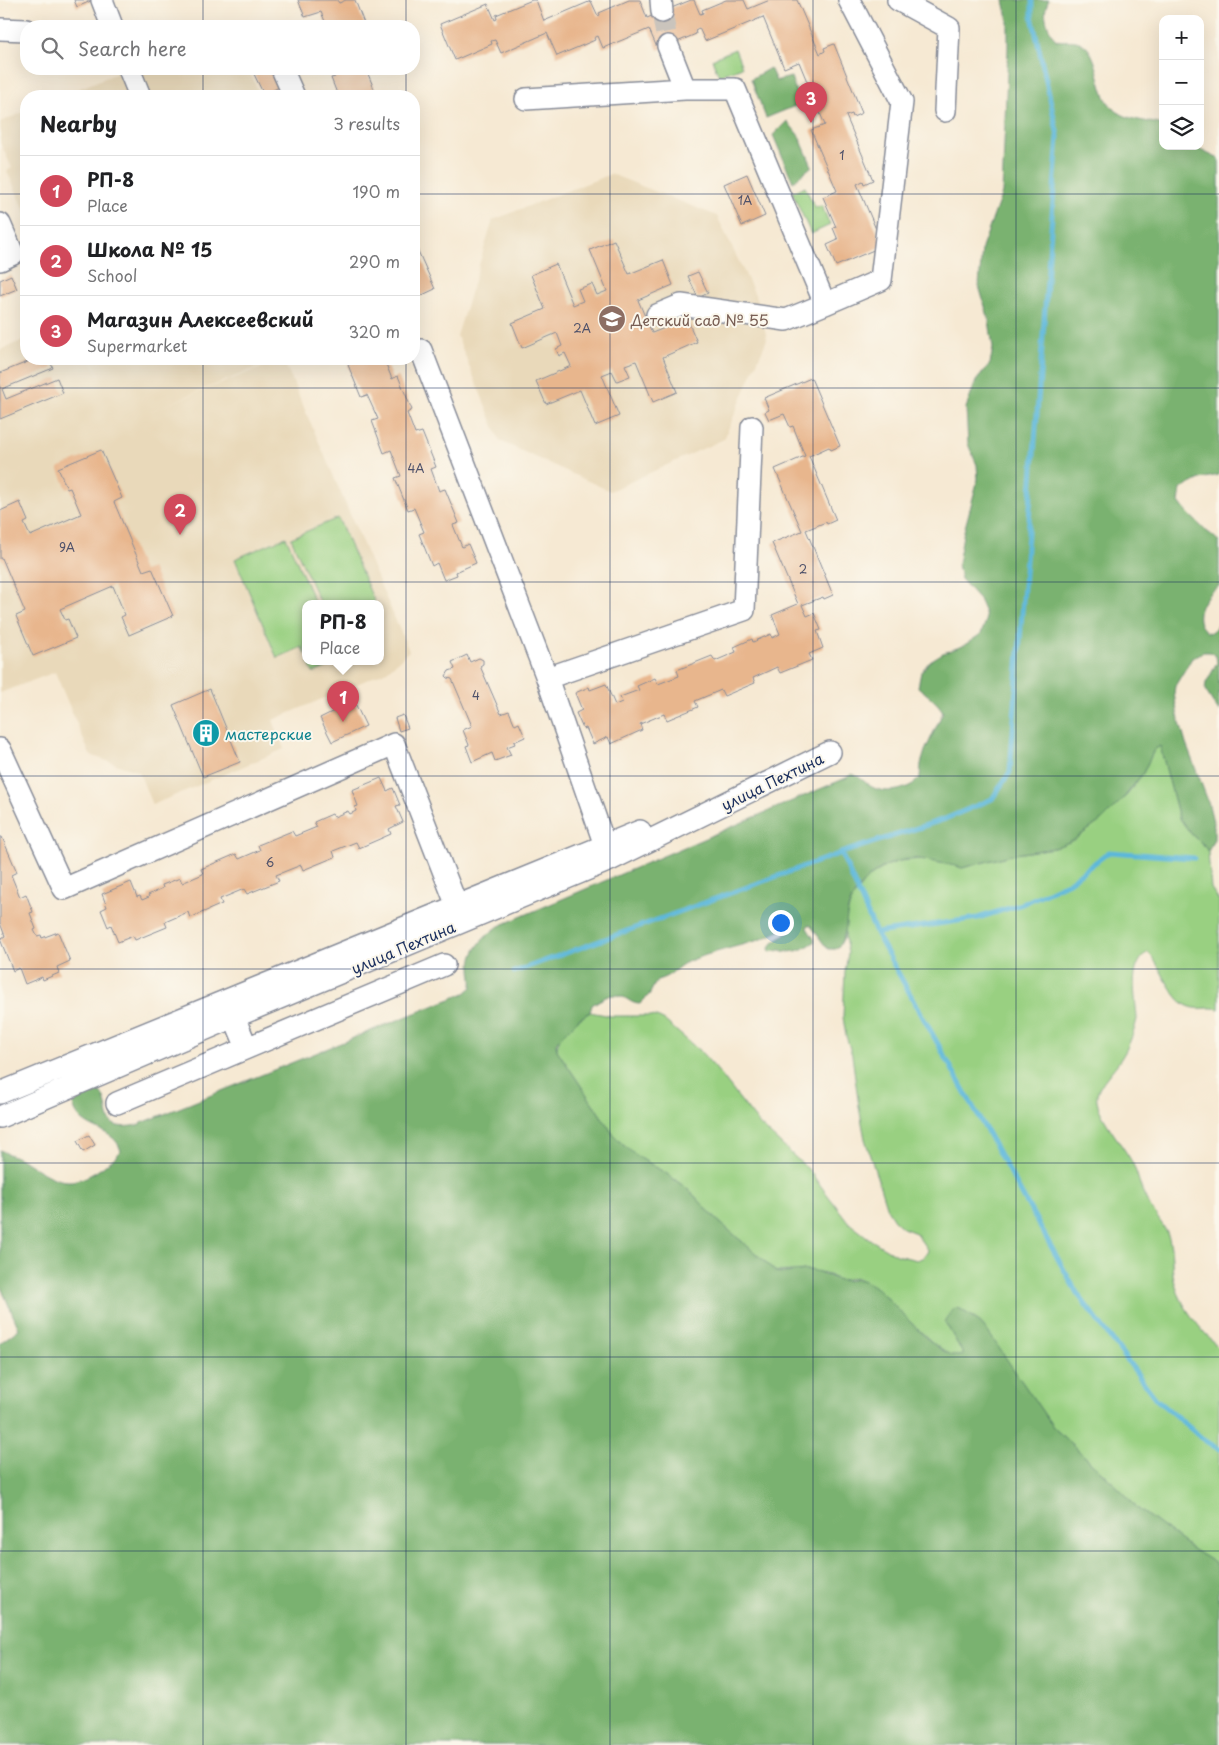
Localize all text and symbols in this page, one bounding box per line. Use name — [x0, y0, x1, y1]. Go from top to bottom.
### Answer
map controls — [1159, 15, 1204, 150]
button: + — [1159, 15, 1204, 60]
search box — [20, 20, 420, 75]
icon: search — [38, 34, 66, 62]
text: Search here — [78, 34, 187, 62]
button: − — [1159, 60, 1204, 105]
pin: 3 — [795, 82, 827, 123]
button: layers — [1159, 105, 1204, 150]
text: Nearby — [40, 107, 117, 139]
text: 3 results — [333, 111, 400, 135]
house number: 1 — [839, 146, 845, 164]
text: РП-8 — [87, 165, 134, 193]
text: 1 — [52, 179, 60, 203]
text: 190 m — [352, 179, 400, 203]
house number: 1А — [738, 191, 752, 209]
text: Place — [87, 193, 128, 217]
text: Школа № 15 — [87, 235, 213, 263]
text: 2 — [50, 249, 62, 273]
text: 290 m — [349, 249, 400, 273]
text: School — [87, 263, 137, 287]
school or university icon: Детский сад № 55 — [597, 304, 627, 334]
text: Магазин Алексеевский — [87, 305, 314, 333]
place label: Детский сад № 55 — [630, 308, 769, 331]
text: 3 — [51, 319, 61, 343]
text: 320 m — [349, 319, 400, 343]
house number: 2А — [573, 319, 591, 337]
text: Supermarket — [87, 333, 187, 357]
house number: 4А — [407, 459, 425, 477]
pin: 2 — [164, 494, 196, 535]
house number: 9А — [59, 538, 75, 556]
house number: 2 — [799, 560, 807, 578]
popup — [302, 600, 384, 665]
text: РП-8 — [319, 607, 367, 635]
text: Place — [319, 635, 360, 659]
pin: 1 — [327, 681, 359, 722]
house number: 4 — [472, 686, 480, 704]
building icon: мастерские — [191, 718, 221, 748]
place label: мастерские — [225, 722, 312, 745]
street label: улица Пехтина — [717, 746, 828, 816]
house number: 6 — [266, 853, 274, 871]
your location — [768, 910, 794, 936]
street label: улица Пехтина — [347, 914, 459, 979]

